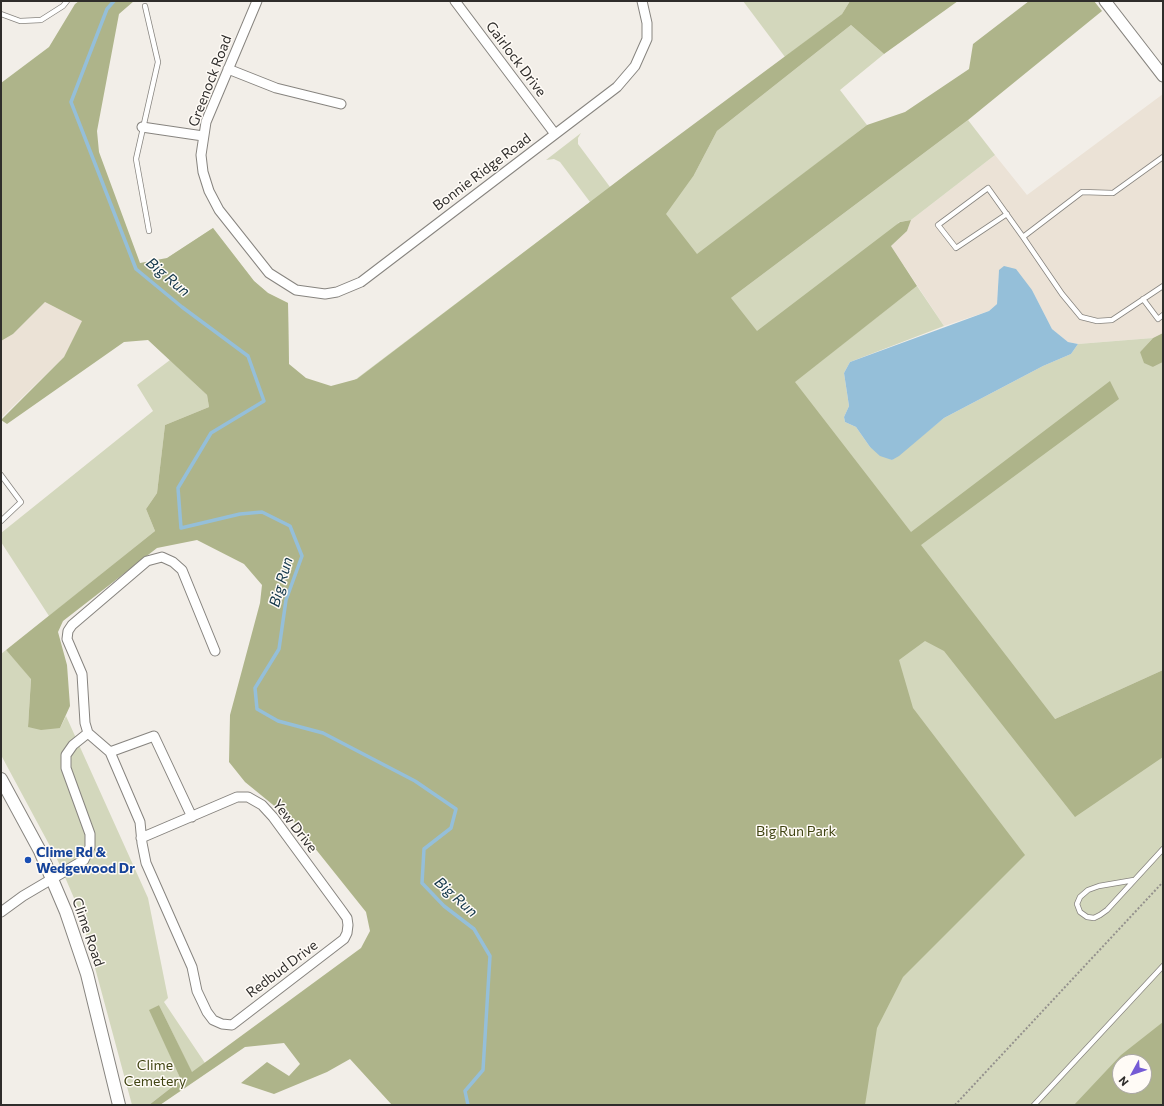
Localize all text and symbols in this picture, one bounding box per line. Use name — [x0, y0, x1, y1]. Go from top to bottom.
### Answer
street label: Gairlock Drive — [482, 18, 550, 100]
street label: Greenock Road — [185, 33, 235, 129]
street label: Bonnie Ridge Road — [430, 130, 534, 214]
water label: Big Run — [142, 254, 194, 300]
water label: Big Run — [265, 555, 297, 609]
street label: Yew Drive — [269, 796, 321, 856]
park label: Big Run Park — [756, 823, 836, 839]
place label: Clime Rd & Wedgewood Dr — [36, 844, 135, 876]
marker: Clime Rd & Wedgewood Dr — [23, 855, 33, 865]
water label: Big Run — [431, 873, 481, 921]
street label: Clime Road — [68, 895, 108, 969]
street label: Redbud Drive — [243, 937, 321, 1001]
north arrow — [1112, 1054, 1152, 1094]
park label: Clime Cemetery — [124, 1057, 186, 1090]
text: N — [1116, 1074, 1131, 1089]

